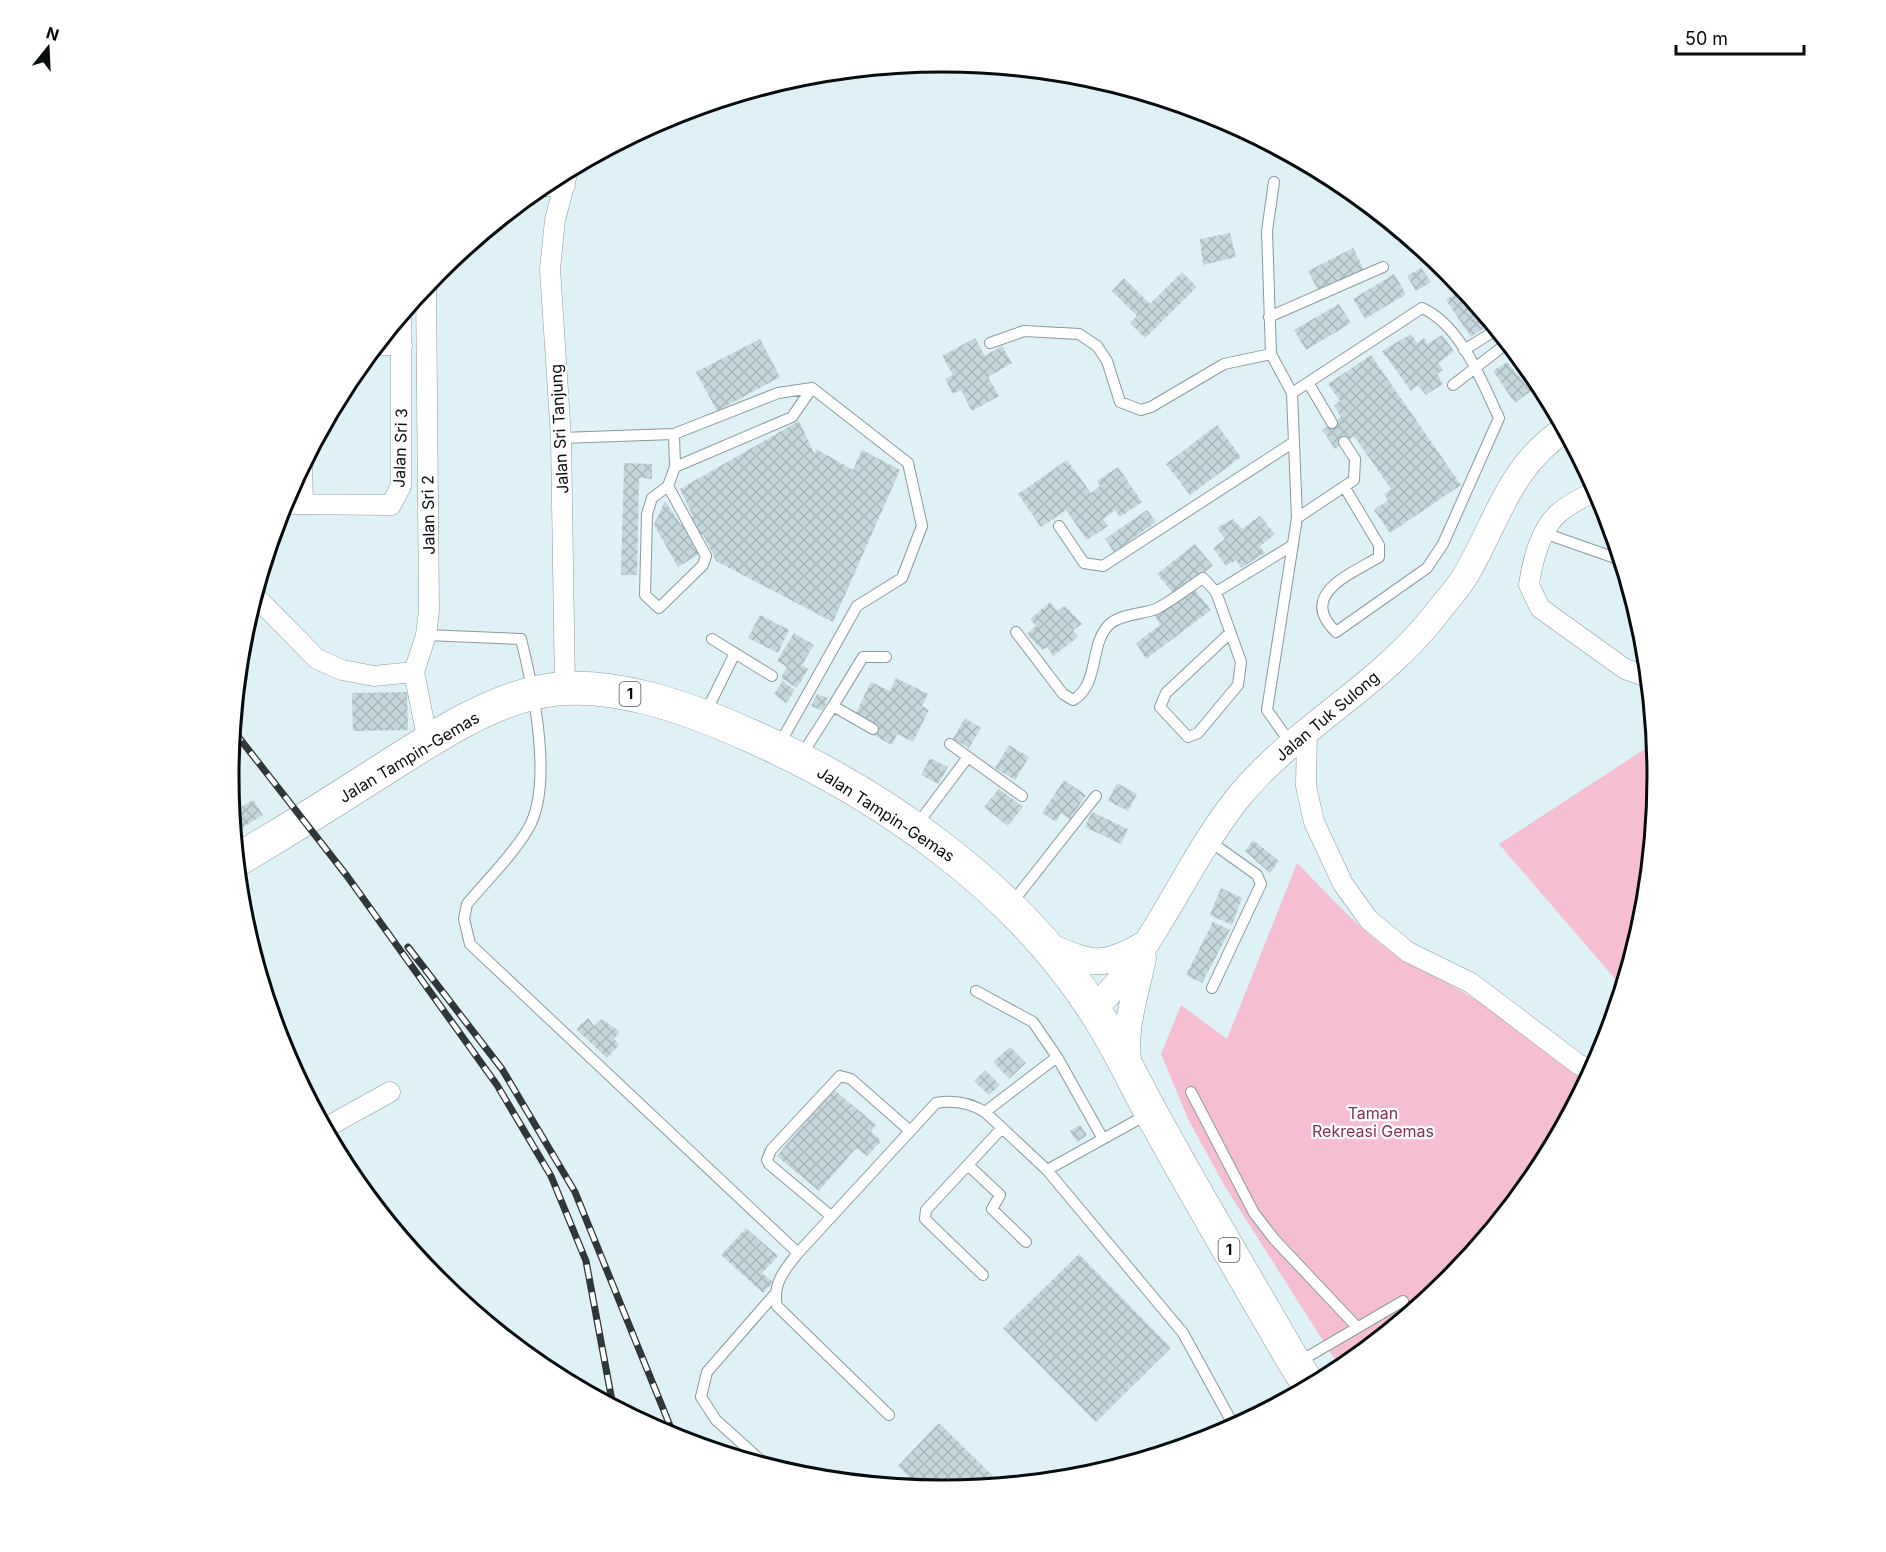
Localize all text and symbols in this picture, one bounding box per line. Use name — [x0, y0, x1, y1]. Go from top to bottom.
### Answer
north arrow — [18, 18, 78, 78]
scale bar — [1676, 18, 1804, 56]
text: N — [44, 22, 62, 45]
text: 50 m — [1685, 28, 1728, 49]
street label: Jalan Sri Tanjung — [546, 364, 572, 494]
street label: Jalan Sri 3 — [389, 408, 411, 488]
street label: Jalan Sri 2 — [417, 475, 439, 555]
street label: Jalan Tuk Sulong — [1271, 667, 1383, 765]
road number: 1 — [620, 682, 640, 706]
street label: Jalan Tampin-Gemas — [335, 707, 483, 807]
street label: Jalan Tampin-Gemas — [813, 762, 959, 866]
park label: Taman Rekreasi Gemas — [1312, 1103, 1434, 1141]
road number: 1 — [1218, 1238, 1240, 1262]

